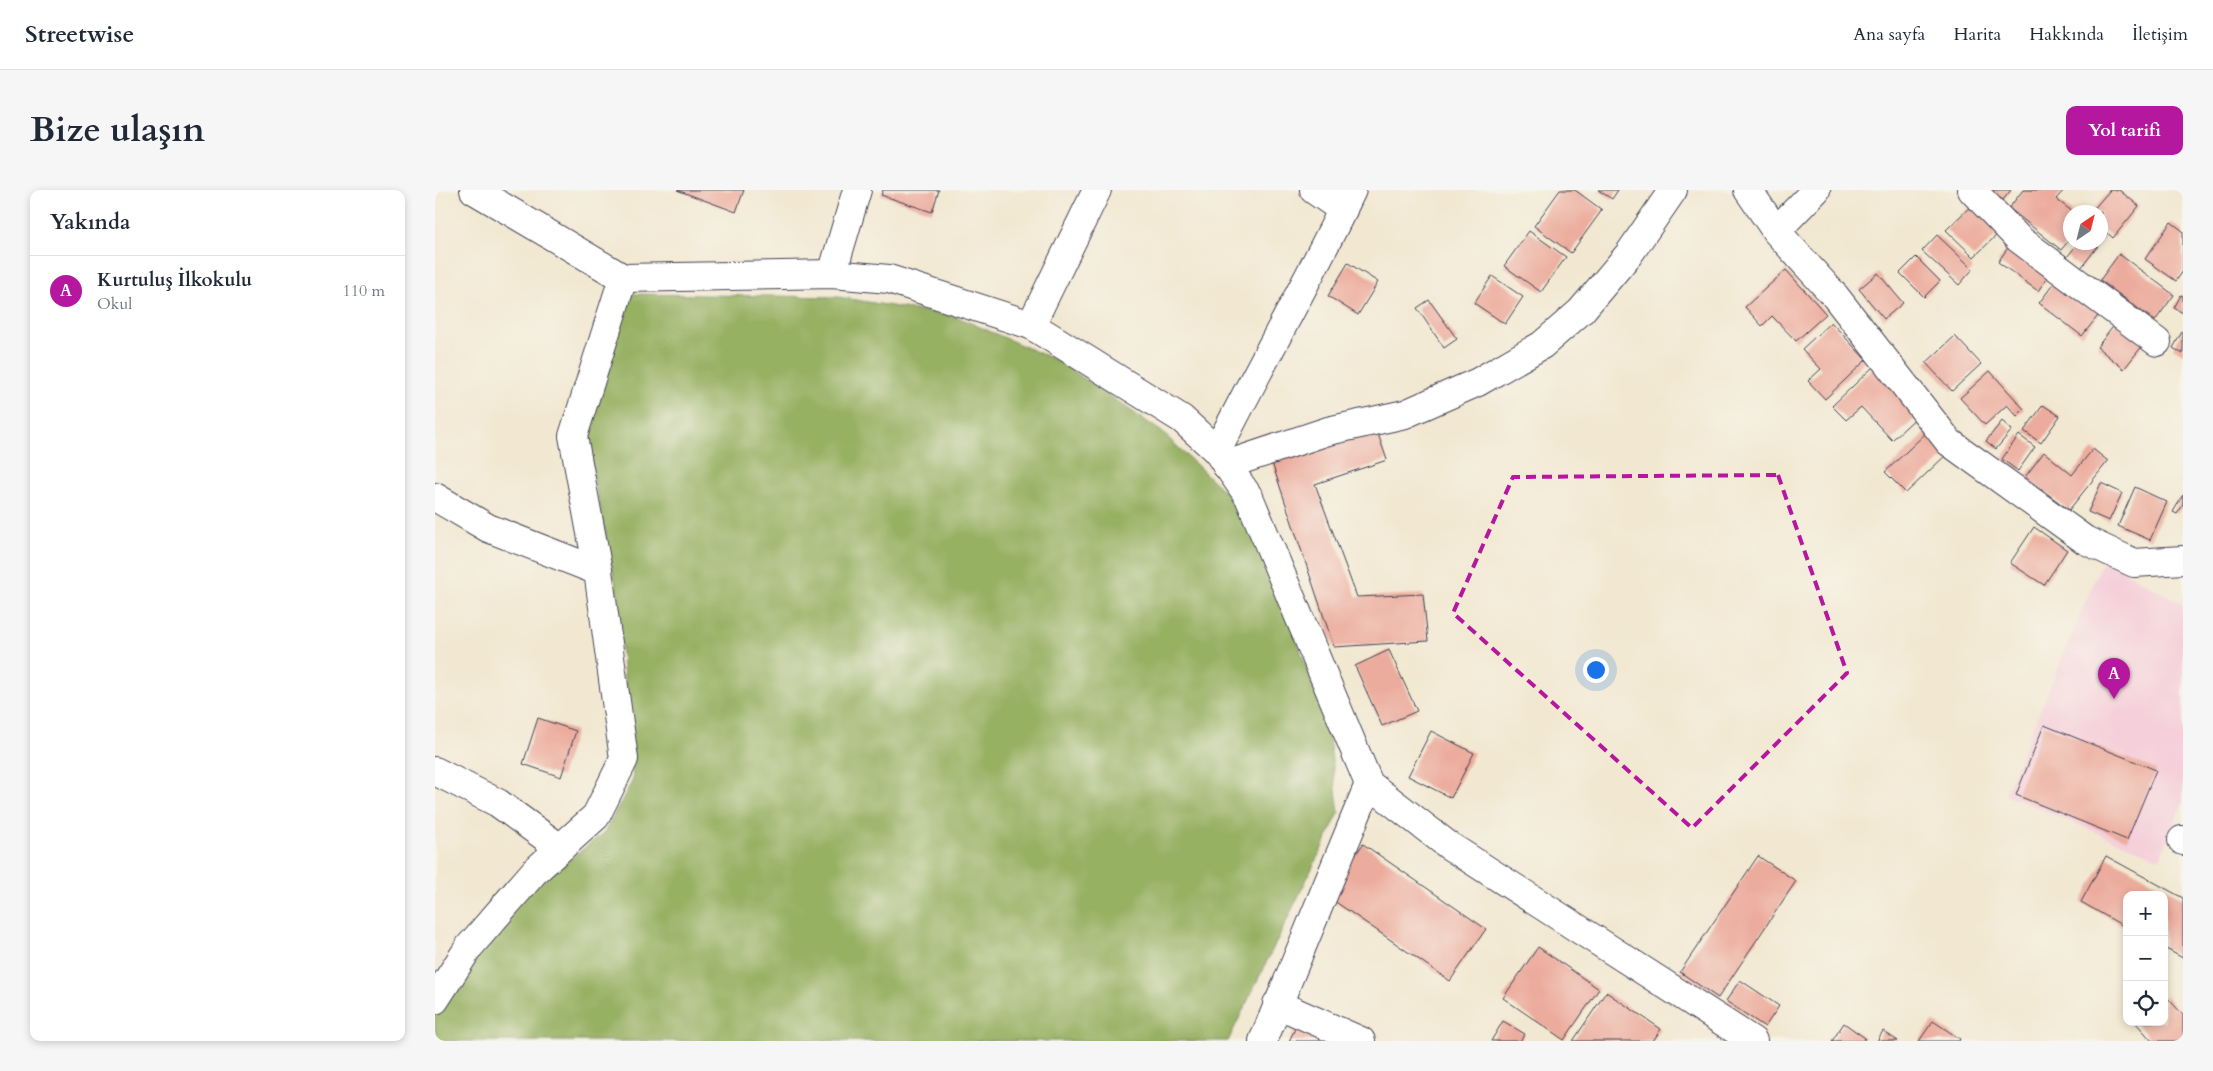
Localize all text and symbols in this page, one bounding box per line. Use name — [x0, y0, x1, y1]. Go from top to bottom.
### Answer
text: Streetwise — [25, 18, 134, 51]
text: Ana sayfa — [1853, 22, 1925, 47]
text: Harita — [1953, 22, 2001, 47]
text: Hakkında — [2029, 22, 2104, 47]
text: İletişim — [2132, 22, 2188, 47]
text: Bize ulaşın — [30, 106, 205, 154]
button: Yol tarifi — [2066, 106, 2183, 155]
north arrow — [2063, 205, 2108, 250]
text: Yakında — [50, 208, 130, 237]
text: Kurtuluş İlkokulu — [97, 267, 252, 293]
text: A — [60, 280, 72, 302]
text: 110 m — [343, 280, 385, 302]
text: Okul — [97, 293, 132, 315]
your location — [1583, 657, 1609, 683]
pin: A — [2098, 658, 2130, 699]
map controls — [2123, 891, 2168, 1026]
button: + — [2123, 891, 2168, 936]
button: − — [2123, 936, 2168, 981]
button: locate — [2123, 981, 2168, 1026]

